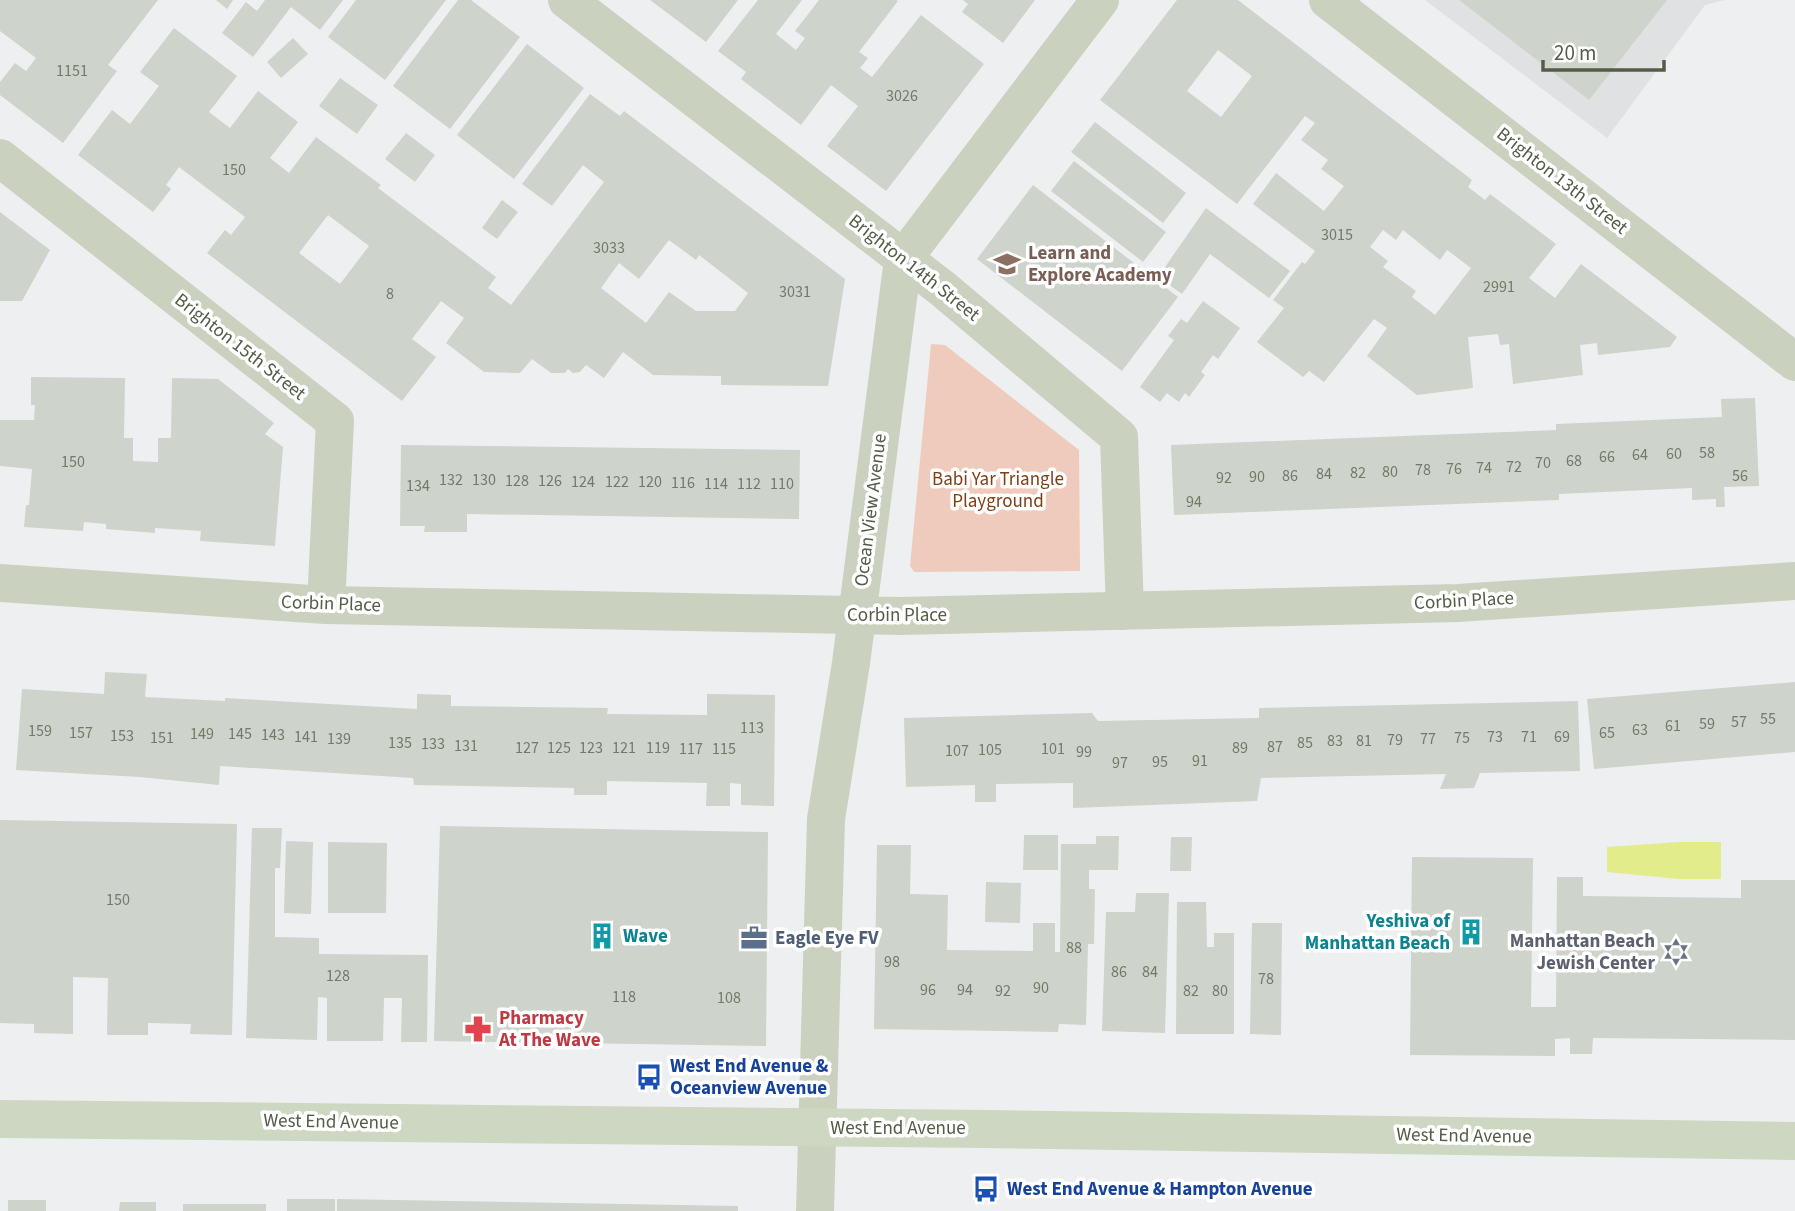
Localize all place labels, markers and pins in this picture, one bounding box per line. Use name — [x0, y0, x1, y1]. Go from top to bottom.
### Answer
place label: Learn and Explore Academy — [1028, 240, 1172, 289]
school or university icon: Learn and Explore Academy — [992, 249, 1022, 279]
place label: Yeshiva of Manhattan Beach — [1305, 908, 1452, 957]
building icon: Yeshiva of Manhattan Beach — [1456, 917, 1486, 947]
building icon: Wave — [587, 921, 617, 951]
place label: Wave — [623, 923, 668, 950]
office icon: Eagle Eye FV — [739, 923, 769, 953]
place label: Eagle Eye FV — [775, 925, 879, 952]
place label: Manhattan Beach Jewish Center — [1510, 928, 1655, 977]
synagogue icon: Manhattan Beach Jewish Center — [1661, 937, 1691, 967]
place label: Pharmacy At The Wave — [498, 1005, 601, 1054]
pharmacy icon: Pharmacy At The Wave — [463, 1014, 493, 1044]
place label: West End Avenue & Oceanview Avenue — [670, 1053, 829, 1102]
bus stop icon: West End Avenue & Oceanview Avenue — [634, 1062, 664, 1092]
bus stop icon: West End Avenue & Hampton Avenue — [971, 1174, 1001, 1204]
place label: West End Avenue & Hampton Avenue — [1007, 1176, 1313, 1203]

